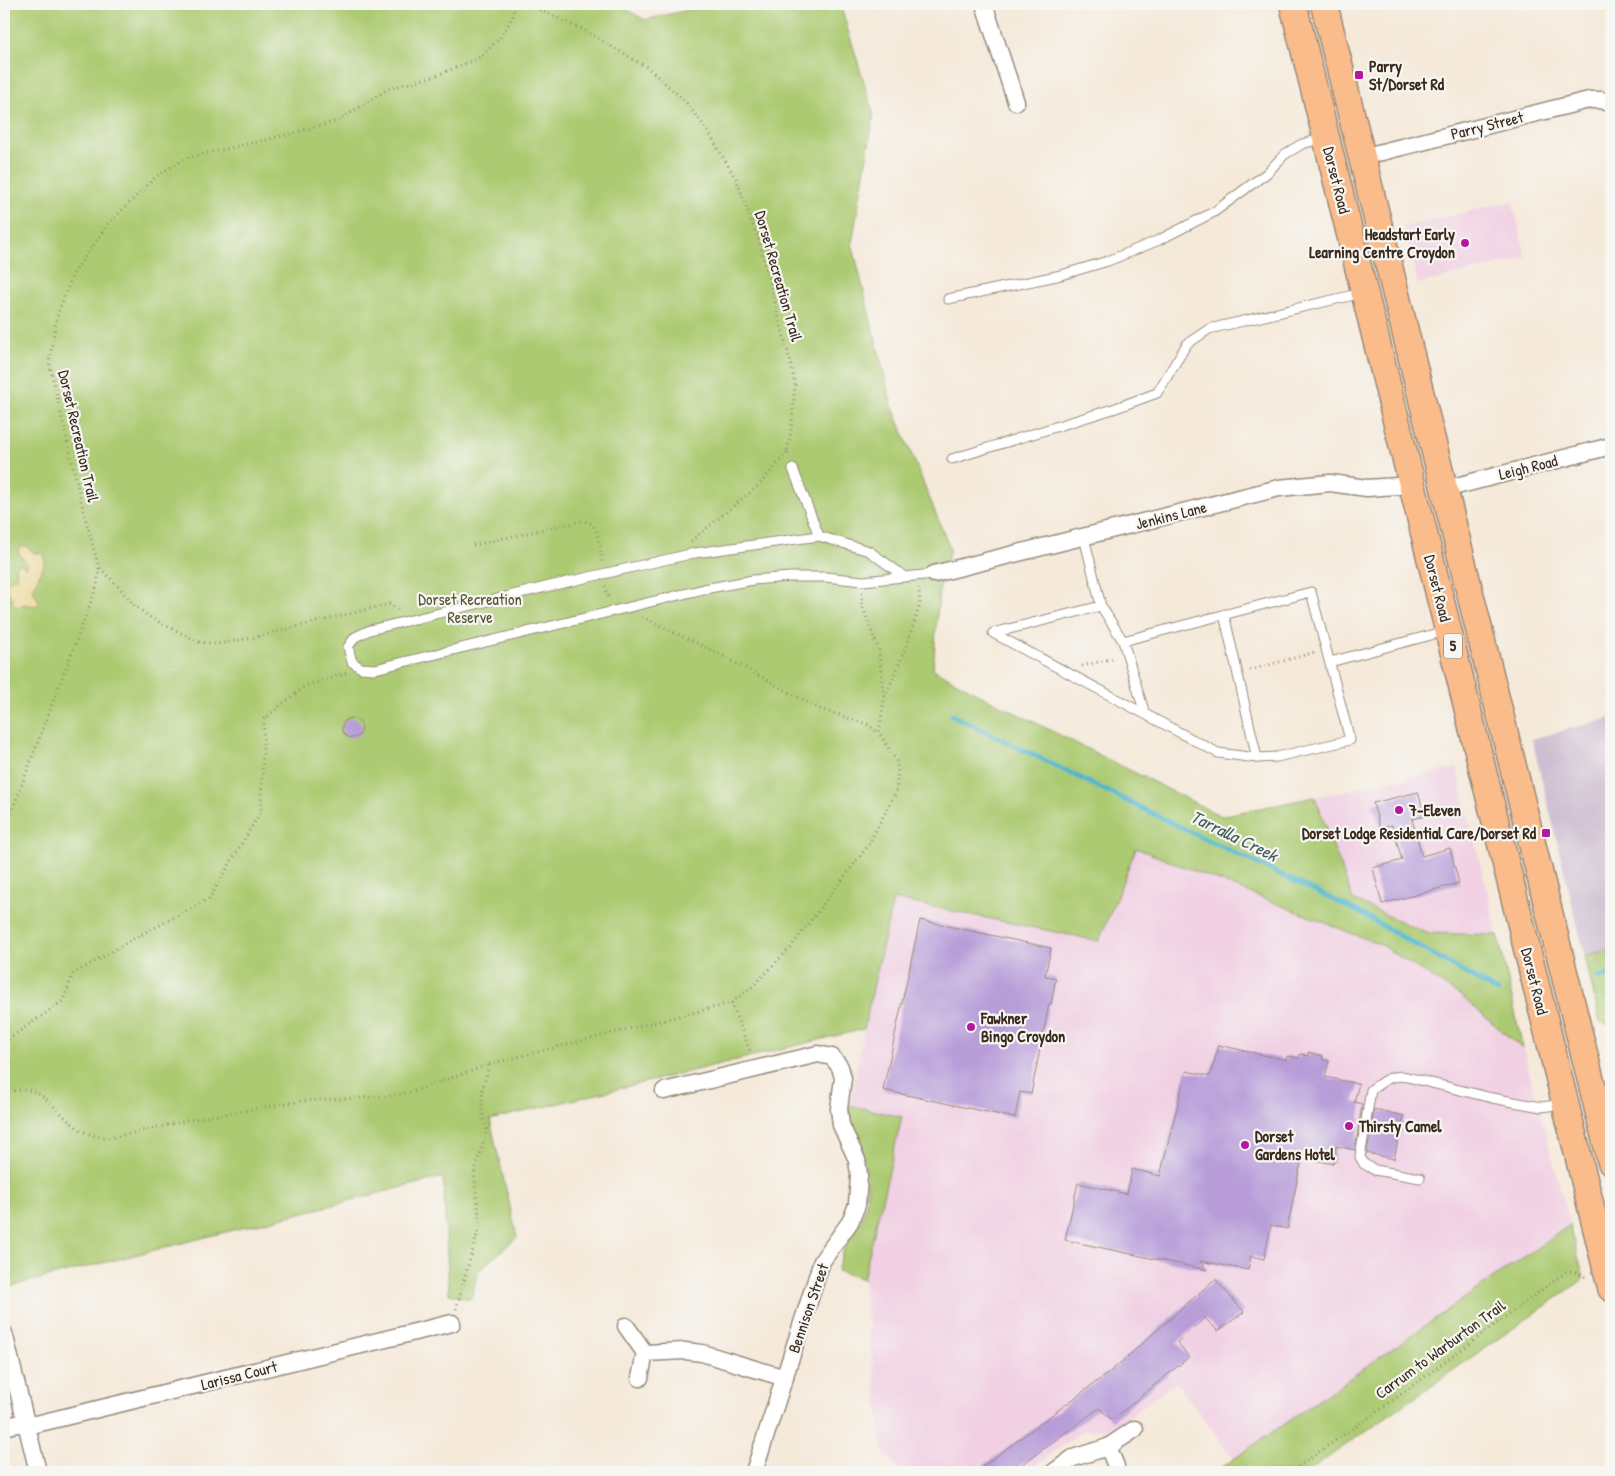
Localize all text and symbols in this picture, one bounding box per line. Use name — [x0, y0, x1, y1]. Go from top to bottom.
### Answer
place label: Parry St/Dorset Rd — [1369, 55, 1445, 95]
marker: Parry St/Dorset Rd — [1353, 69, 1365, 81]
street label: Parry Street — [1448, 105, 1526, 145]
street label: Dorset Road — [1318, 144, 1356, 216]
street label: Dorset Recreation Trail — [750, 208, 808, 345]
place label: Headstart Early Learning Centre Croydon — [1309, 223, 1455, 264]
marker: Headstart Early Learning Centre Croydon — [1459, 237, 1471, 249]
street label: Dorset Recreation Trail — [53, 368, 105, 505]
street label: Leigh Road — [1496, 449, 1560, 485]
street label: Jenkins Lane — [1133, 495, 1210, 534]
street label: Dorset Road — [1419, 552, 1457, 624]
park label: Dorset Recreation Reserve — [418, 588, 522, 628]
road number: 5 — [1444, 634, 1462, 658]
place label: 7-Eleven — [1408, 799, 1461, 821]
water label: Tarralla Creek — [1187, 804, 1283, 868]
marker: 7-Eleven — [1393, 804, 1405, 816]
place label: Dorset Lodge Residential Care/Dorset Rd — [1302, 822, 1537, 845]
marker: Dorset Lodge Residential Care/Dorset Rd — [1540, 827, 1552, 839]
street label: Dorset Road — [1516, 945, 1554, 1017]
place label: Fawkner Bingo Croydon — [980, 1007, 1065, 1048]
marker: Fawkner Bingo Croydon — [965, 1021, 977, 1033]
place label: Thirsty Camel — [1358, 1115, 1442, 1138]
marker: Thirsty Camel — [1343, 1120, 1355, 1132]
place label: Dorset Gardens Hotel — [1255, 1125, 1336, 1165]
marker: Dorset Gardens Hotel — [1239, 1139, 1251, 1151]
street label: Bennison Street — [782, 1260, 834, 1356]
street label: Carrum to Warburton Trail — [1370, 1294, 1510, 1404]
street label: Larissa Court — [199, 1355, 280, 1395]

